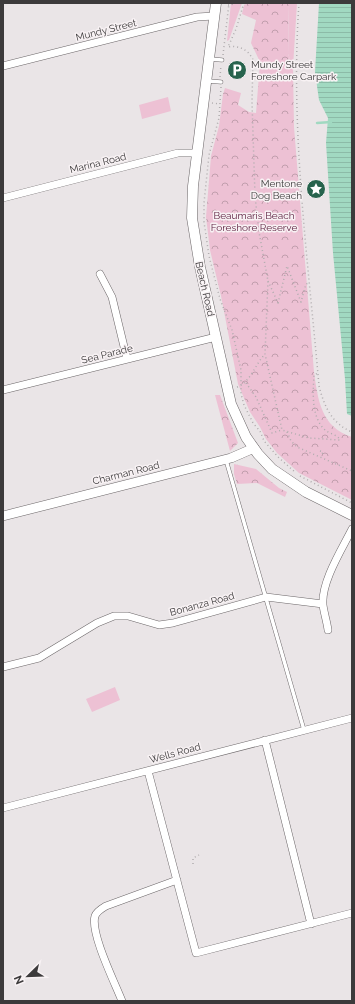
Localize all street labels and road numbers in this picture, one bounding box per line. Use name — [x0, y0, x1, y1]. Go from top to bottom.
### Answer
street label: Mundy Street — [74, 17, 138, 43]
street label: Marina Road — [69, 151, 127, 175]
street label: Beach Road — [193, 261, 217, 317]
street label: Sea Parade — [80, 342, 134, 366]
street label: Charman Road — [91, 459, 161, 487]
street label: Bonanza Road — [168, 590, 236, 618]
street label: Wells Road — [148, 741, 202, 765]

